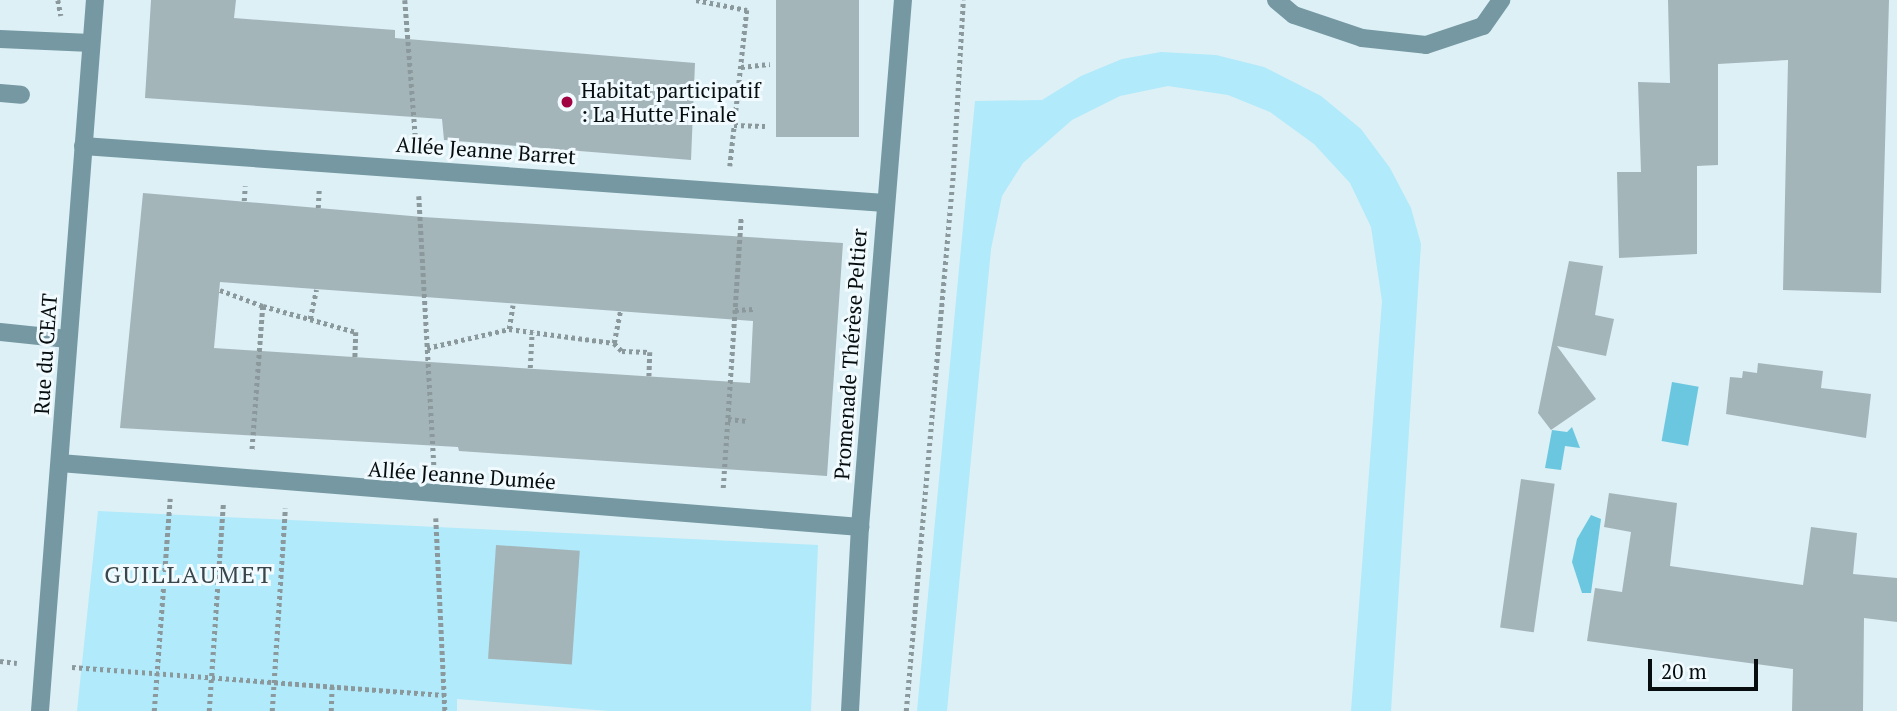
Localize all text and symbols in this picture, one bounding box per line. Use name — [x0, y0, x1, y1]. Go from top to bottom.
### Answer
place label: Habitat participatif : La Hutte Finale — [581, 77, 761, 127]
marker: Habitat participatif : La Hutte Finale — [559, 94, 575, 110]
street label: Allée Jeanne Barret — [395, 131, 577, 169]
street label: Promenade Thérèse Peltier — [829, 227, 871, 481]
street label: Rue du CEAT — [28, 293, 62, 415]
street label: Allée Jeanne Dumée — [367, 456, 557, 494]
district label: GUILLAUMET — [105, 561, 273, 589]
scale bar — [1652, 644, 1762, 688]
text: 20 m — [1661, 657, 1707, 685]

